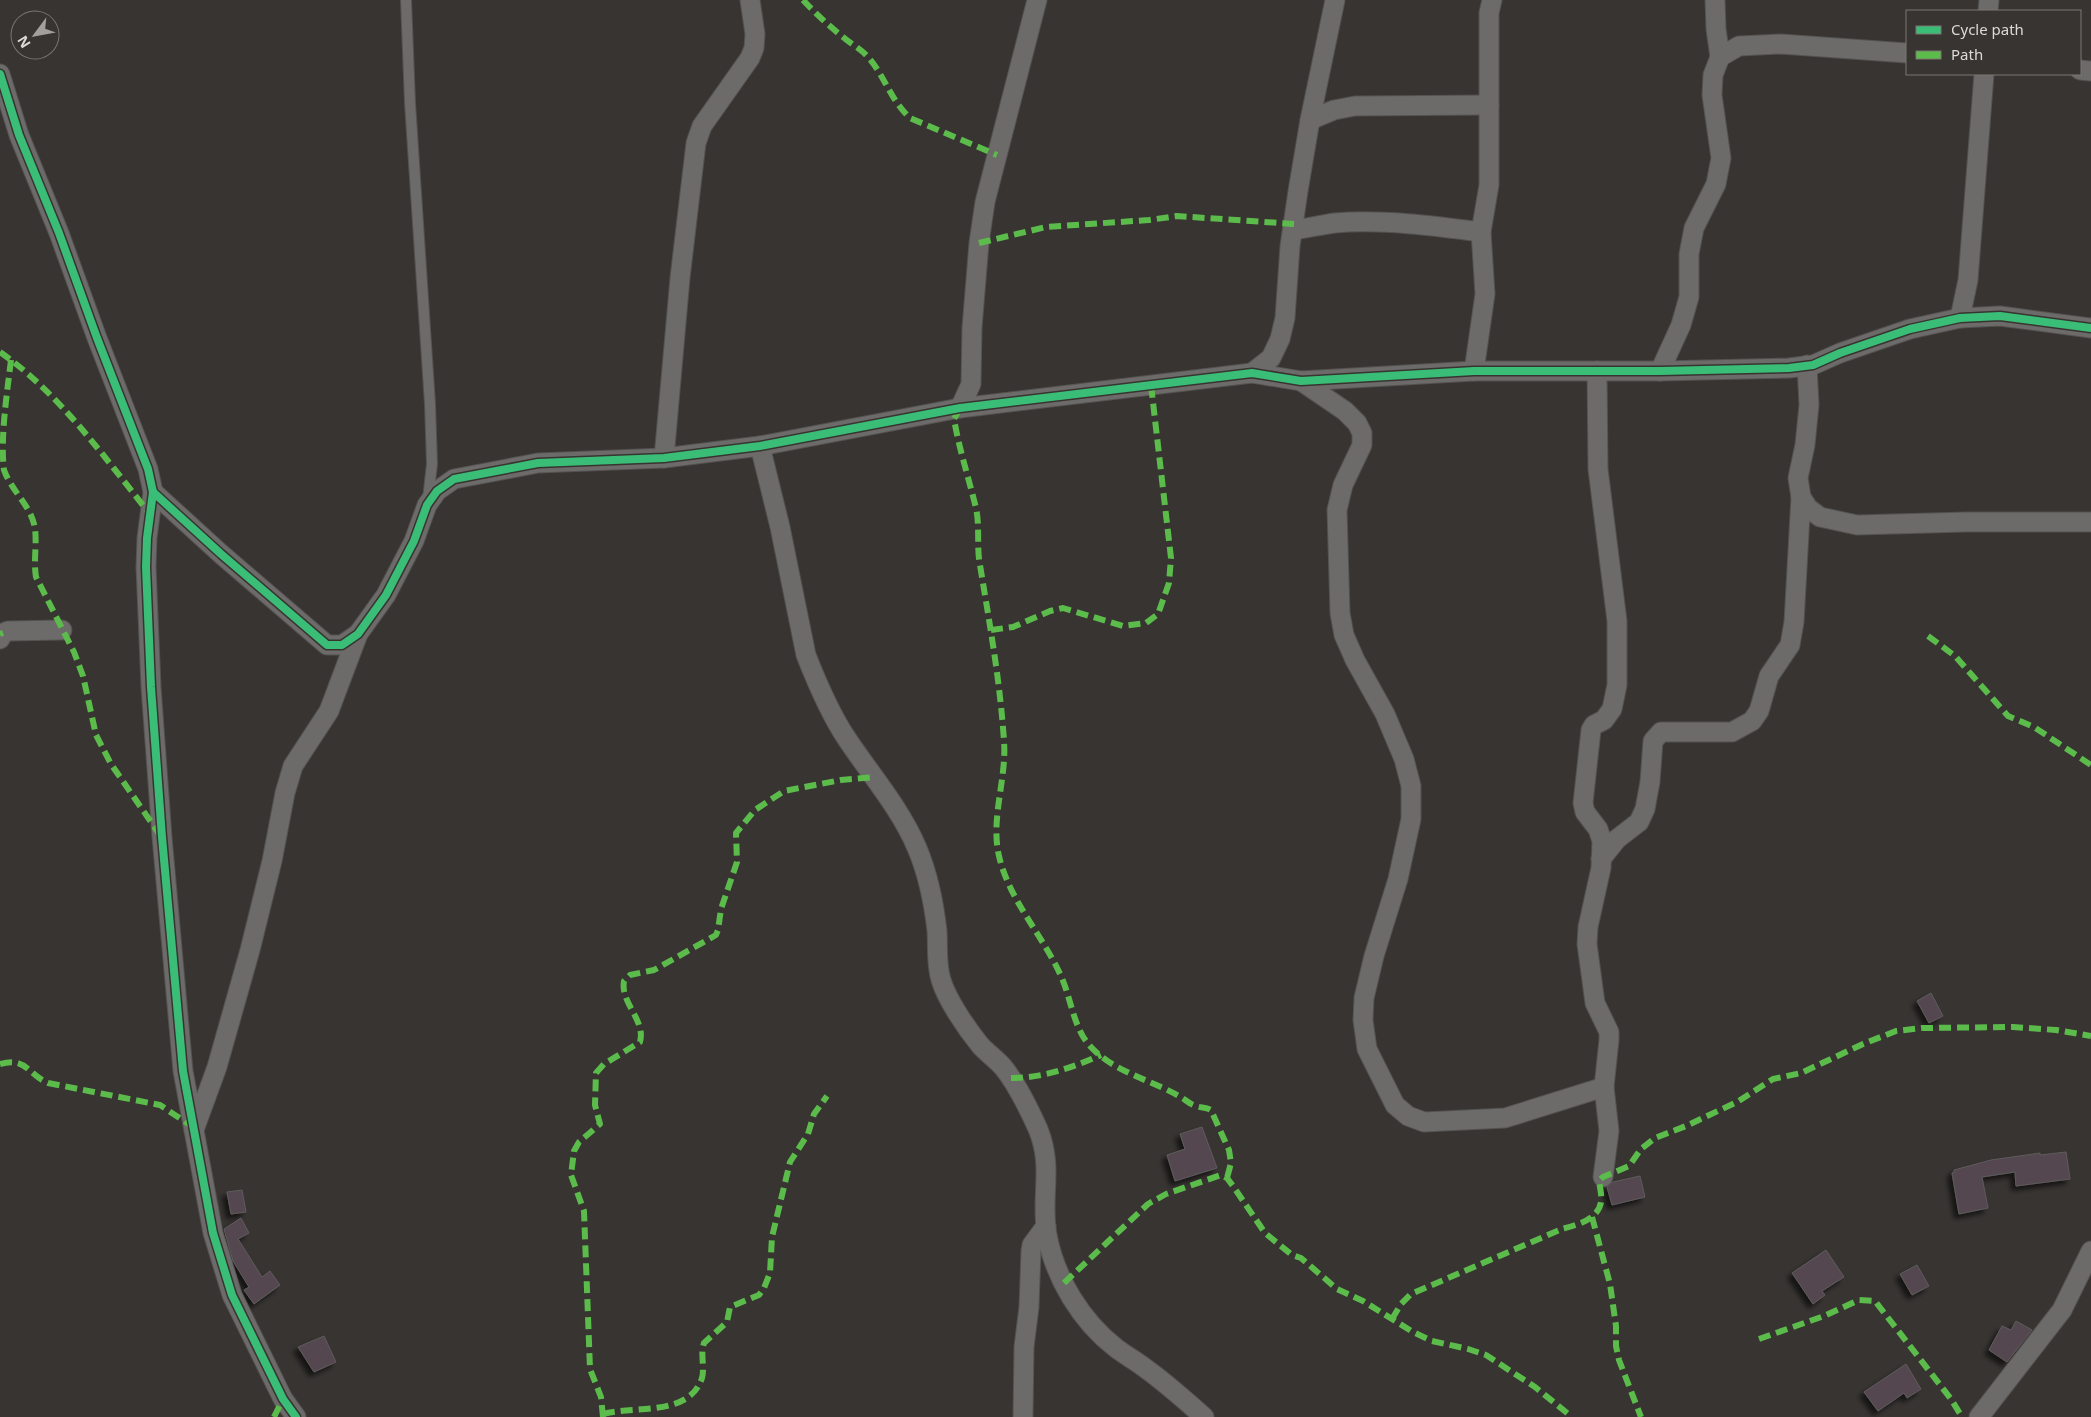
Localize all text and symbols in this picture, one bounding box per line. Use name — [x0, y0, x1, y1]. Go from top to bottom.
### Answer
north arrow — [10, 10, 60, 60]
legend — [1906, 10, 2081, 75]
text: Cycle path — [1951, 19, 2024, 39]
text: N — [12, 32, 35, 52]
text: Path — [1951, 44, 1983, 64]

